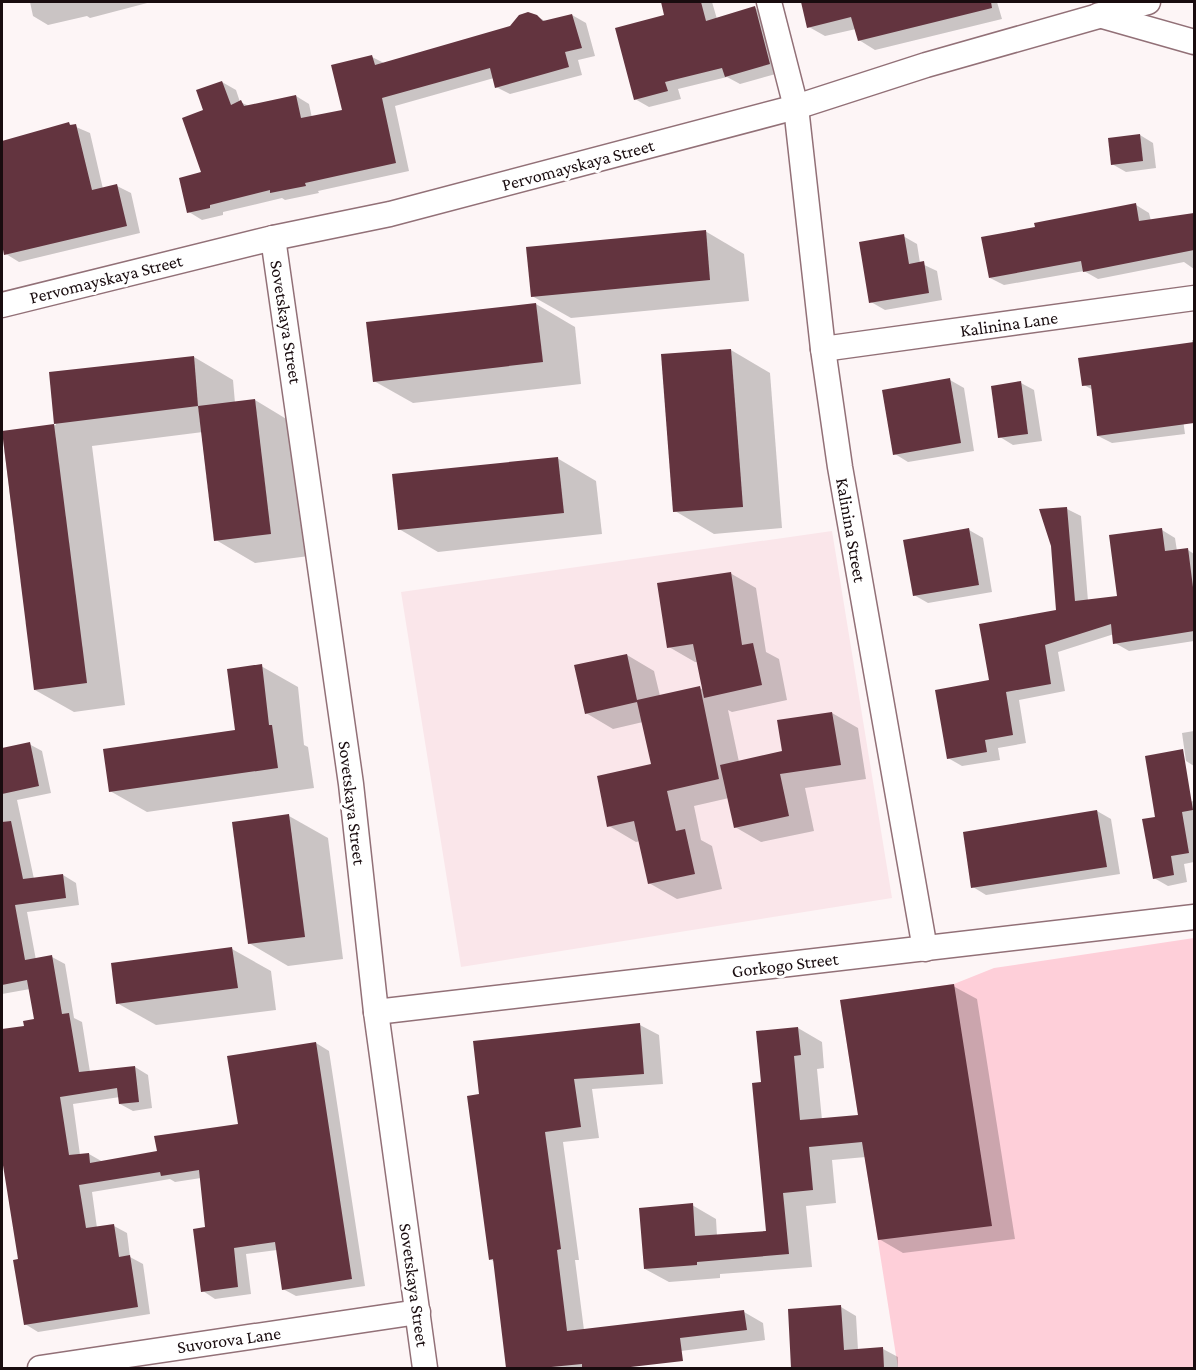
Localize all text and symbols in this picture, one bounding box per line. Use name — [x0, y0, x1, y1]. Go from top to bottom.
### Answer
street label: Pervomayskaya Street — [500, 135, 657, 195]
street label: Pervomayskaya Street — [27, 250, 186, 308]
street label: Sovetskaya Street — [266, 259, 306, 386]
street label: Kalinina Lane — [959, 307, 1059, 341]
street label: Kalinina Street — [832, 476, 870, 585]
street label: Sovetskaya Street — [334, 740, 370, 867]
street label: Gorkogo Street — [731, 948, 840, 981]
street label: Sovetskaya Street — [395, 1222, 433, 1349]
street label: Suvorova Lane — [176, 1323, 282, 1357]

